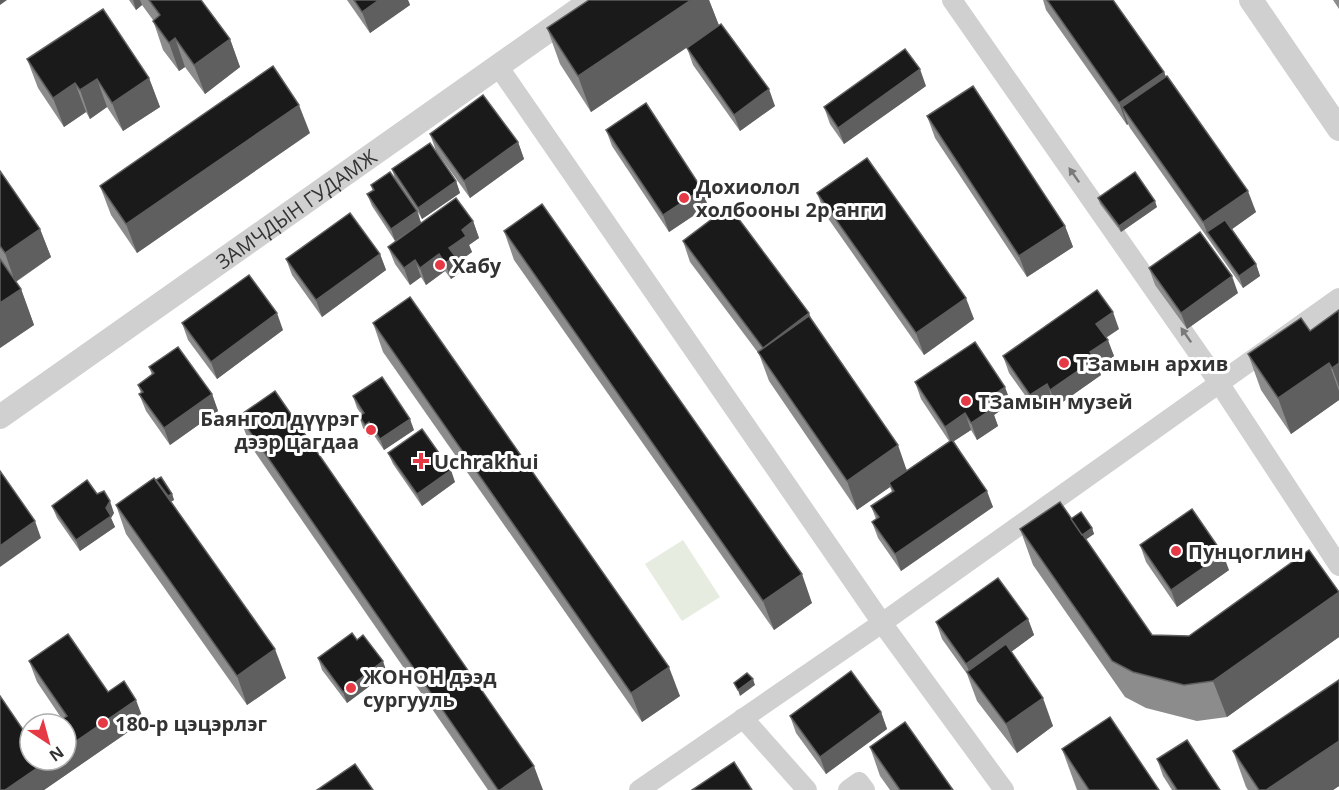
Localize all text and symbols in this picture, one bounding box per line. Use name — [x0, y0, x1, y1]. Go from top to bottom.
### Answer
street label: ЗАМЧДЫН ГУДАМЖ — [210, 142, 382, 274]
one-way arrow — [1069, 167, 1080, 183]
place label: Дохиолол холбооны 2р анги — [696, 173, 884, 223]
marker: Дохиолол холбооны 2р анги — [677, 191, 691, 205]
place label: Хабу — [452, 252, 502, 279]
marker: Хабу — [433, 258, 447, 272]
one-way arrow — [1180, 327, 1192, 343]
place label: ТЗамын архив — [1076, 350, 1228, 377]
marker: ТЗамын архив — [1057, 356, 1071, 370]
place label: ТЗамын музей — [978, 388, 1133, 415]
marker: ТЗамын музей — [959, 394, 973, 408]
place label: Баянгол дүүрэг дээр цагдаа — [200, 405, 359, 455]
marker: Баянгол дүүрэг дээр цагдаа — [364, 423, 378, 437]
place label: Uchrakhui — [434, 448, 539, 475]
marker: Uchrakhui — [412, 452, 430, 470]
place label: Пунцоглин — [1188, 538, 1304, 565]
marker: Пунцоглин — [1169, 544, 1183, 558]
place label: ЖОНОН дээд сургууль — [363, 663, 497, 713]
marker: ЖОНОН дээд сургууль — [344, 681, 358, 695]
place label: 180-р цэцэрлэг — [115, 710, 267, 737]
north arrow — [18, 712, 78, 772]
marker: 180-р цэцэрлэг — [96, 716, 110, 730]
text: N — [45, 741, 69, 767]

